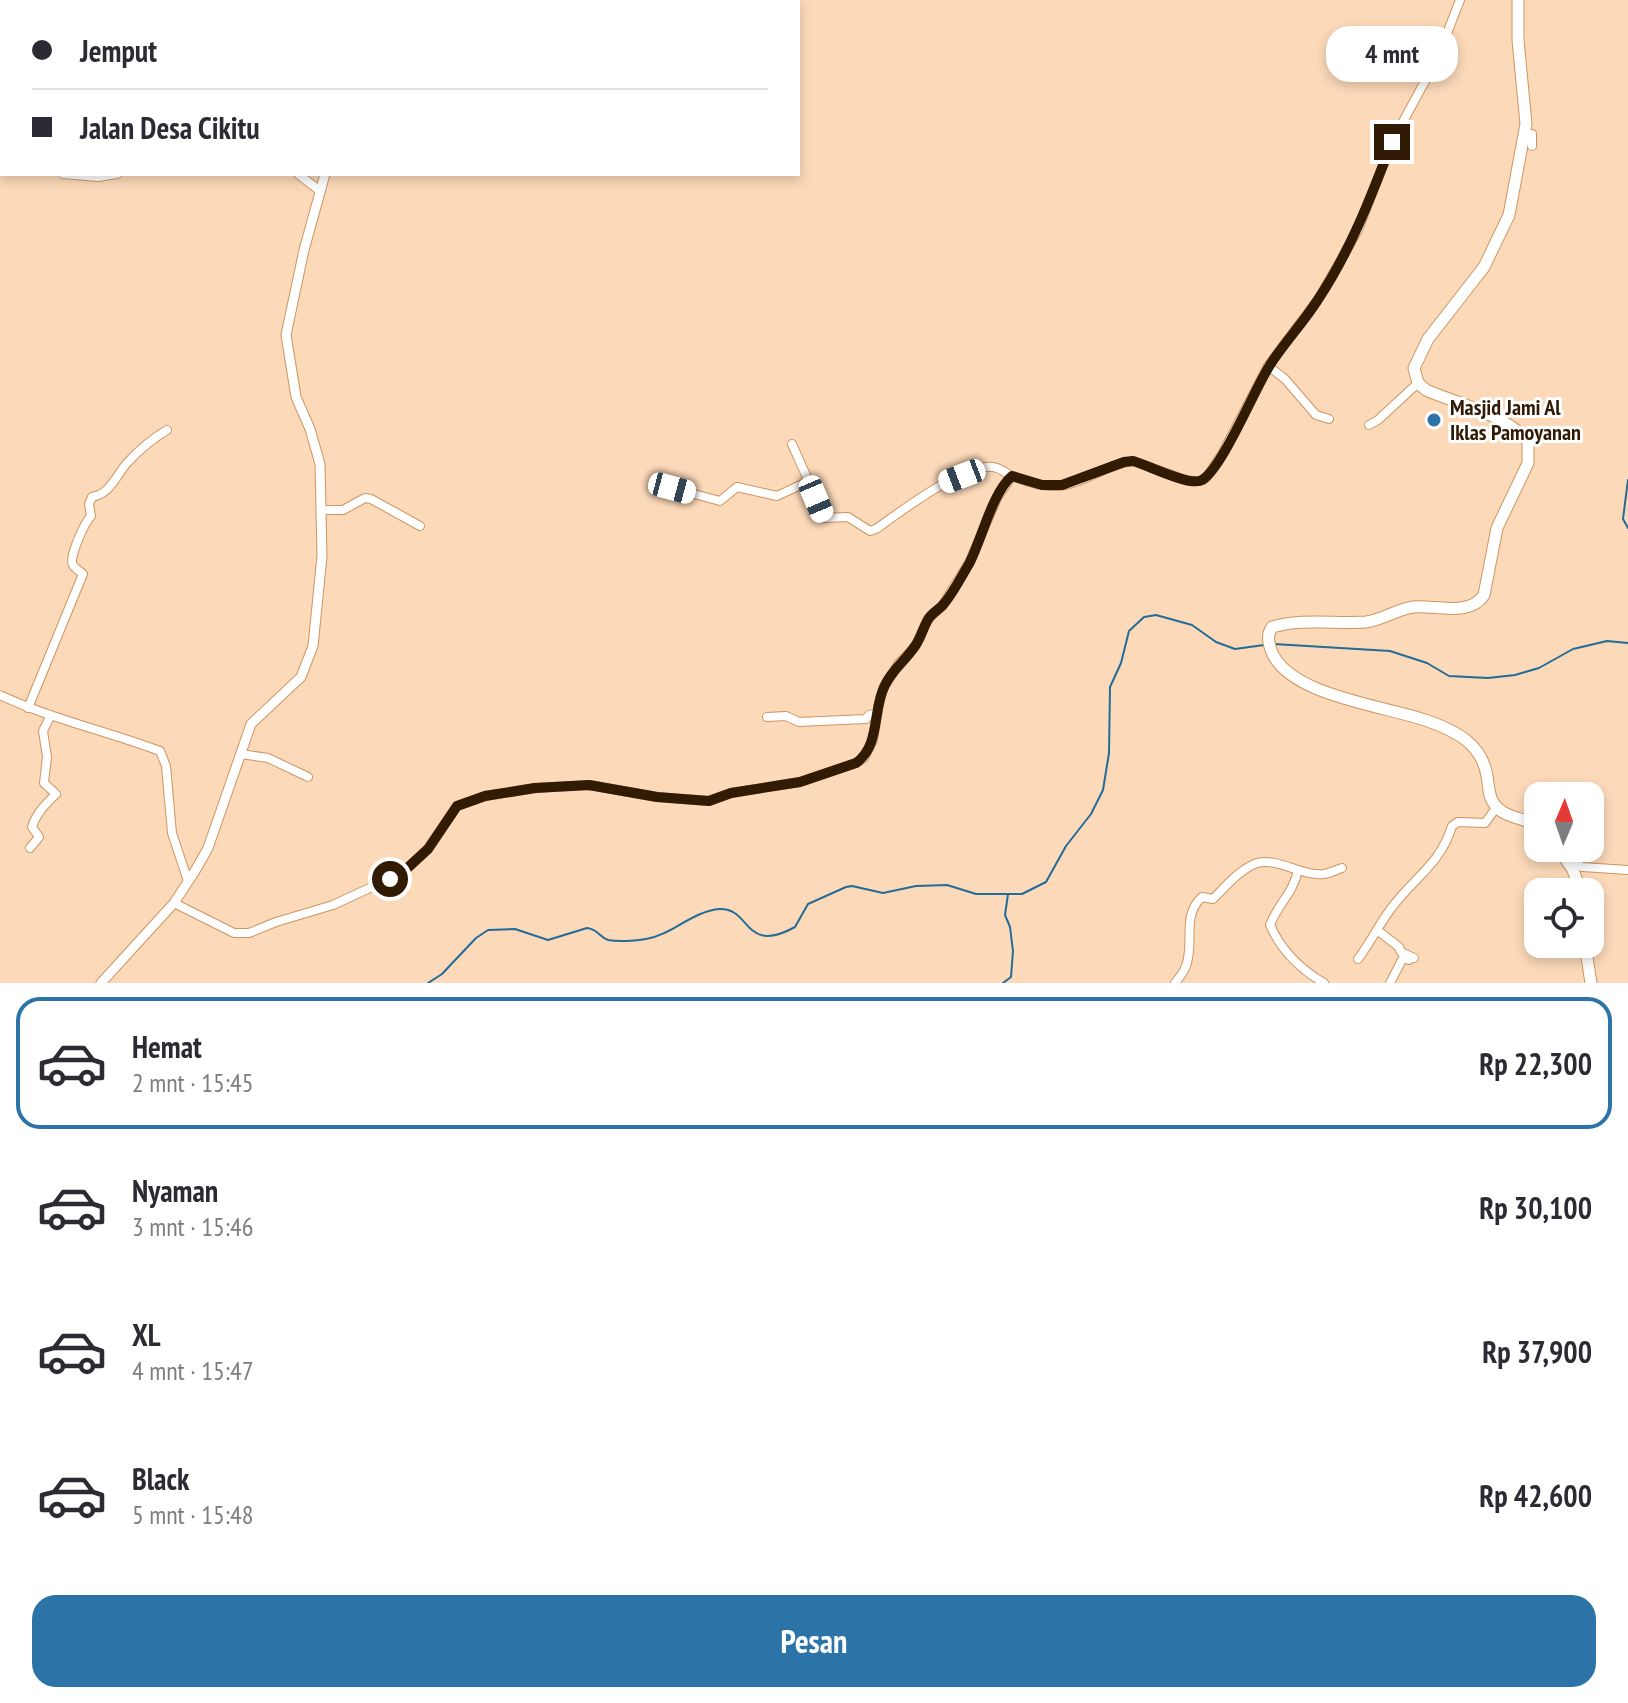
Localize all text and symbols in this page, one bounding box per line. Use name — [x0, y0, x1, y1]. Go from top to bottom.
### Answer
callout: 4 mnt — [1326, 26, 1458, 82]
text: Jemput — [80, 31, 157, 70]
text: 4 mnt — [1365, 37, 1419, 70]
text: Jalan Desa Cikitu — [80, 108, 260, 147]
route end — [1374, 124, 1410, 160]
place label: Masjid Jami Al Iklas Pamoyanan — [1450, 393, 1581, 446]
marker: Masjid Jami Al Iklas Pamoyanan — [1425, 411, 1443, 429]
car — [935, 456, 989, 496]
car — [646, 470, 698, 506]
car — [796, 472, 836, 526]
north arrow — [1524, 782, 1604, 862]
map controls — [1524, 782, 1604, 958]
route start — [372, 861, 408, 897]
button: locate — [1524, 878, 1604, 958]
icon: car — [36, 1027, 108, 1099]
text: Hemat — [132, 1027, 202, 1066]
text: Rp 22,300 — [1479, 1044, 1592, 1083]
text: 2 mnt · 15:45 — [132, 1066, 253, 1099]
icon: car — [36, 1171, 108, 1243]
text: Nyaman — [132, 1171, 218, 1210]
text: Rp 30,100 — [1479, 1188, 1592, 1227]
text: 3 mnt · 15:46 — [132, 1210, 253, 1243]
icon: car — [36, 1315, 108, 1387]
text: XL — [132, 1315, 161, 1354]
text: Rp 37,900 — [1482, 1332, 1592, 1371]
text: 4 mnt · 15:47 — [132, 1354, 253, 1387]
icon: car — [36, 1459, 108, 1531]
text: Black — [132, 1459, 189, 1498]
text: Rp 42,600 — [1479, 1476, 1592, 1515]
text: 5 mnt · 15:48 — [132, 1498, 253, 1531]
button: Pesan — [32, 1595, 1596, 1687]

